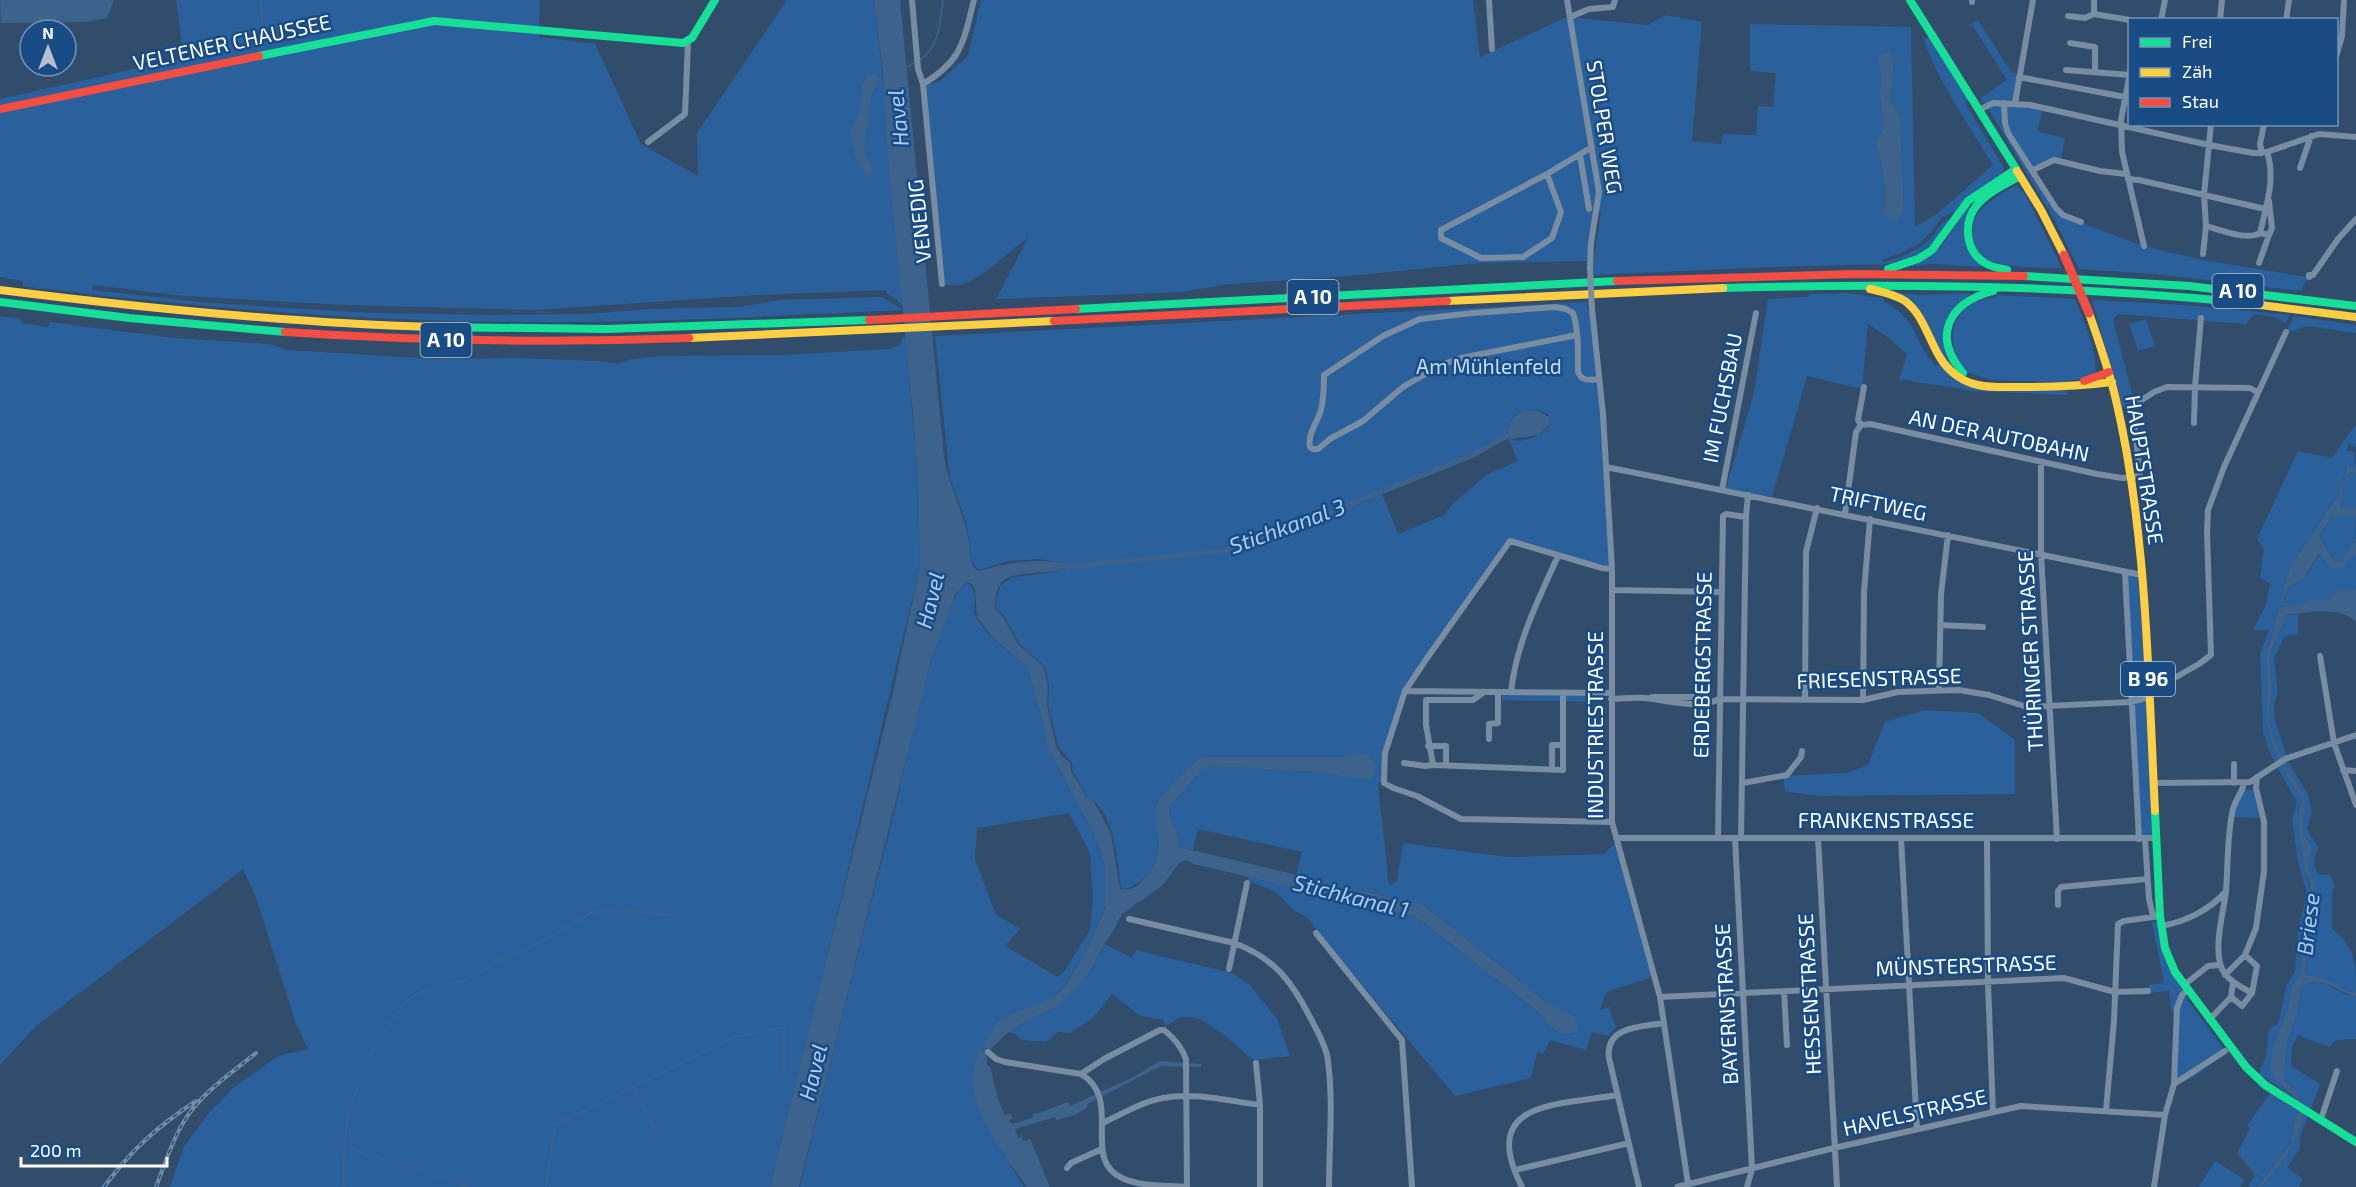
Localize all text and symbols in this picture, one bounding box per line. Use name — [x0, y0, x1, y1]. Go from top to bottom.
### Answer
street label: VELTENER CHAUSSEE — [131, 8, 333, 75]
north arrow — [18, 18, 78, 78]
legend — [2128, 18, 2338, 126]
text: N — [42, 23, 54, 42]
text: Frei — [2182, 30, 2213, 52]
street label: STOLPER WEG — [1583, 58, 1628, 195]
text: Zäh — [2182, 60, 2213, 82]
water label: Havel — [881, 88, 913, 148]
text: Stau — [2182, 90, 2219, 112]
street label: VENEDIG — [902, 178, 935, 264]
road number: A 10 — [2212, 274, 2264, 308]
road number: A 10 — [1288, 280, 1338, 314]
road number: A 10 — [420, 323, 472, 357]
street label: IM FUCHSBAU — [1697, 331, 1746, 465]
park label: Am Mühlenfeld — [1416, 353, 1562, 378]
street label: HAUPTSTRASSE — [2121, 393, 2170, 546]
street label: AN DER AUTOBAHN — [1907, 403, 2092, 466]
street label: TRIFTWEG — [1827, 480, 1929, 525]
water label: Stichkanal 3 — [1225, 492, 1348, 558]
street label: THÜRINGER STRASSE — [2012, 550, 2047, 752]
water label: Havel — [909, 569, 949, 631]
street label: ERDEBERGSTRASSE — [1687, 571, 1716, 759]
street label: INDUSTRIESTRASSE — [1582, 631, 1607, 819]
street label: FRIESENSTRASSE — [1796, 662, 1962, 693]
road number: B 96 — [2121, 662, 2175, 696]
street label: FRANKENSTRASSE — [1798, 807, 1974, 832]
water label: Stichkanal 1 — [1291, 868, 1412, 922]
water label: Briese — [2290, 891, 2324, 956]
street label: HESSENSTRASSE — [1792, 913, 1825, 1075]
street label: BAYERNSTRASSE — [1709, 923, 1742, 1085]
street label: MÜNSTERSTRASSE — [1875, 949, 2057, 980]
water label: Havel — [792, 1041, 832, 1103]
street label: HAVELSTRASSE — [1840, 1083, 1989, 1140]
scale bar — [21, 1130, 166, 1168]
text: 200 m — [30, 1139, 82, 1161]

